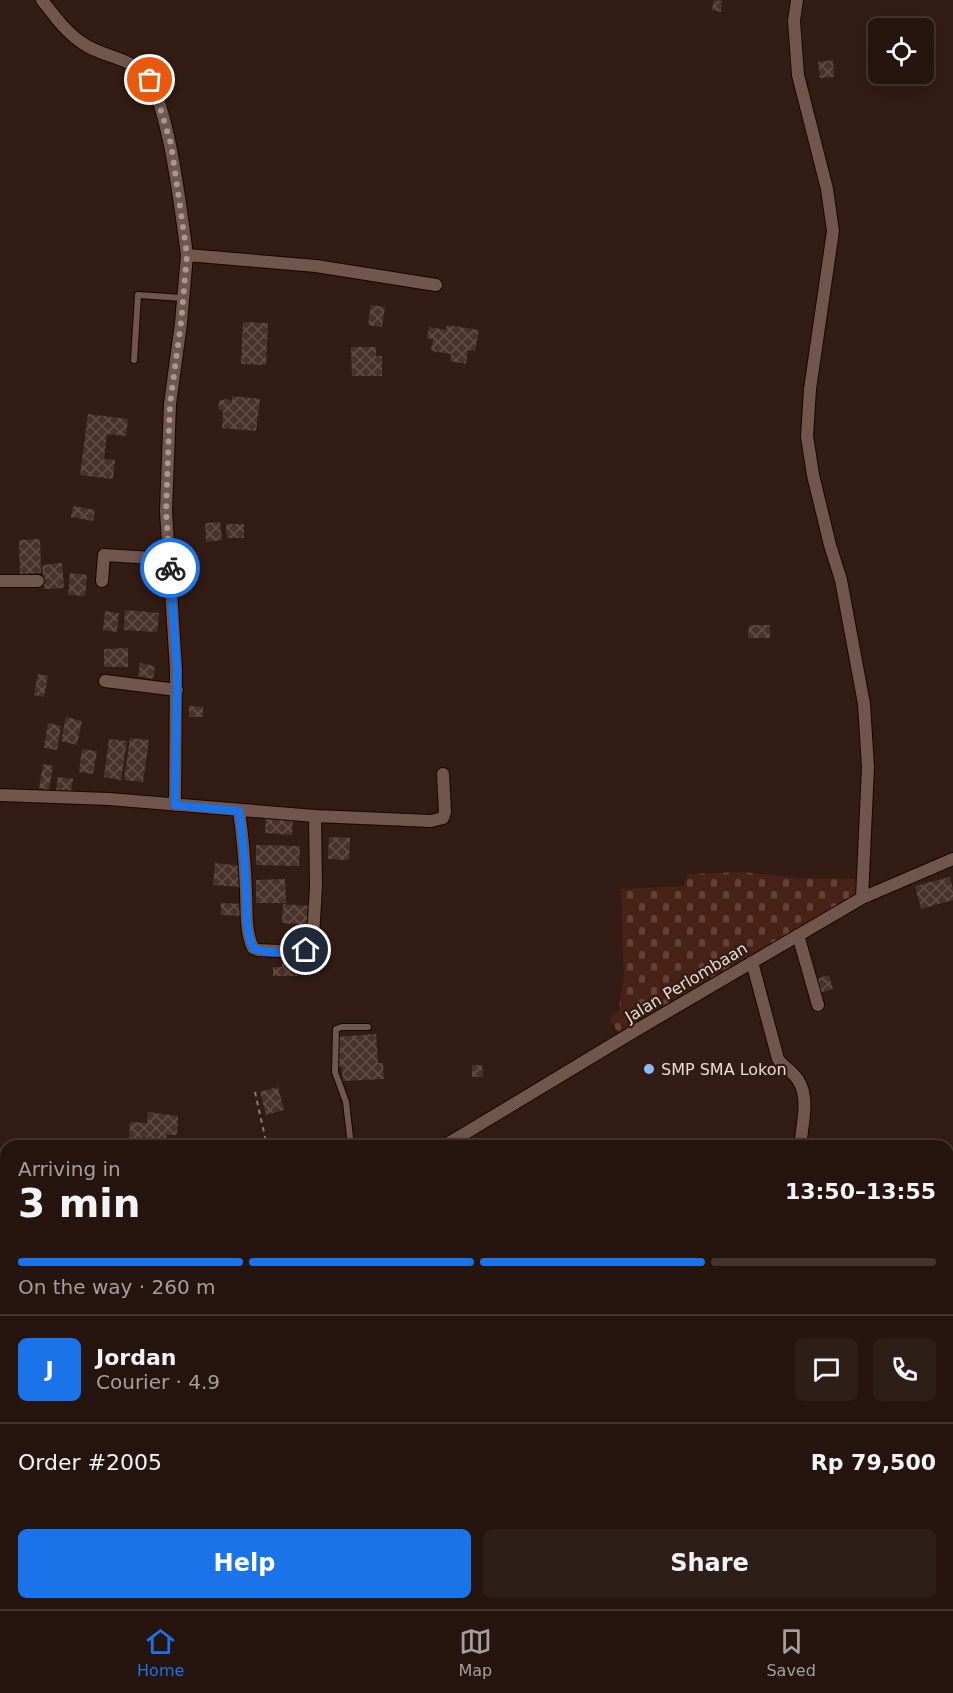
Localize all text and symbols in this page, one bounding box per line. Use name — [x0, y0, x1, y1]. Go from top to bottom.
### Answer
map controls — [868, 18, 934, 84]
button: locate — [868, 18, 934, 84]
pin — [124, 54, 175, 105]
icon: bag — [133, 63, 166, 96]
courier — [140, 538, 200, 598]
icon: bike — [154, 552, 187, 585]
pin — [280, 924, 331, 975]
icon: home — [289, 933, 322, 966]
street label: Jalan Perlombaan — [621, 938, 751, 1027]
place label: SMP SMA Lokon — [661, 1060, 787, 1079]
marker: SMP SMA Lokon — [642, 1062, 656, 1076]
text: Arriving in — [18, 1157, 121, 1181]
text: 13:50–13:55 — [785, 1179, 936, 1204]
text: 3 min — [18, 1181, 140, 1226]
text: On the way · 260 m — [18, 1275, 216, 1299]
button: chat — [795, 1338, 858, 1401]
button: phone — [873, 1338, 936, 1401]
text: Jordan — [96, 1345, 176, 1370]
text: J — [45, 1357, 54, 1382]
text: Courier · 4.9 — [96, 1370, 220, 1394]
text: Order #2005 — [18, 1450, 162, 1475]
text: Rp 79,500 — [811, 1450, 936, 1475]
button: Help — [18, 1529, 471, 1598]
button: Share — [483, 1529, 936, 1598]
tab: Home — [137, 1625, 184, 1680]
tab: Map — [459, 1625, 492, 1680]
tab: Saved — [766, 1625, 816, 1680]

